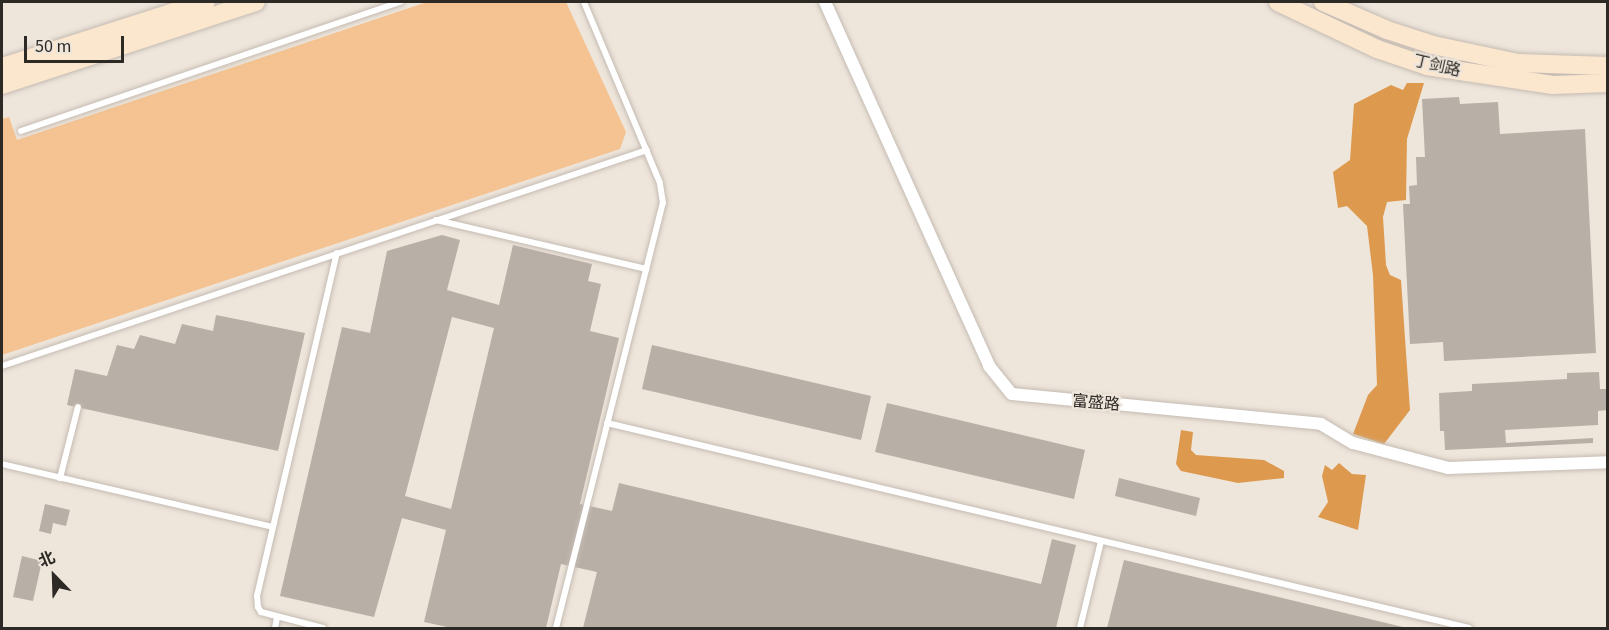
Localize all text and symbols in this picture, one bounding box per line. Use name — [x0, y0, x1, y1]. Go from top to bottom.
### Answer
scale bar — [27, 24, 128, 62]
text: 50 m — [35, 34, 71, 59]
street label: 丁剑路 — [1411, 51, 1463, 81]
street label: 富盛路 — [1071, 391, 1121, 415]
north arrow — [24, 546, 84, 606]
text: 北 — [35, 546, 59, 573]

